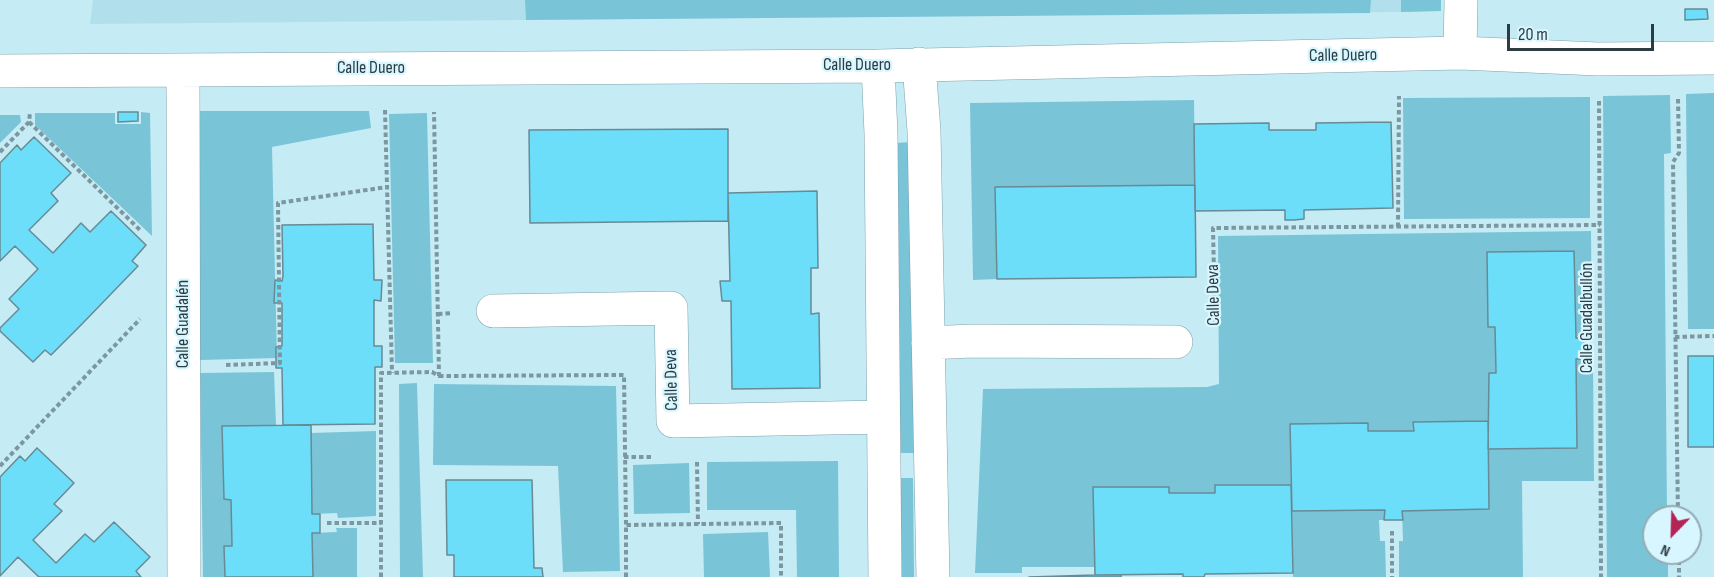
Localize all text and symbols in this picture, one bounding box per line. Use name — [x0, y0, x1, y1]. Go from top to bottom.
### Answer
scale bar — [1510, 12, 1657, 50]
text: 20 m — [1518, 24, 1548, 45]
street label: Calle Duero — [1309, 45, 1377, 67]
street label: Calle Duero — [823, 54, 891, 76]
street label: Calle Duero — [337, 57, 405, 79]
street label: Calle Guadalbullón — [1576, 263, 1598, 373]
street label: Calle Deva — [1203, 264, 1225, 326]
street label: Calle Guadalén — [172, 280, 194, 368]
street label: Calle Deva — [661, 349, 683, 411]
north arrow — [1642, 505, 1702, 565]
text: N — [1658, 540, 1673, 561]

